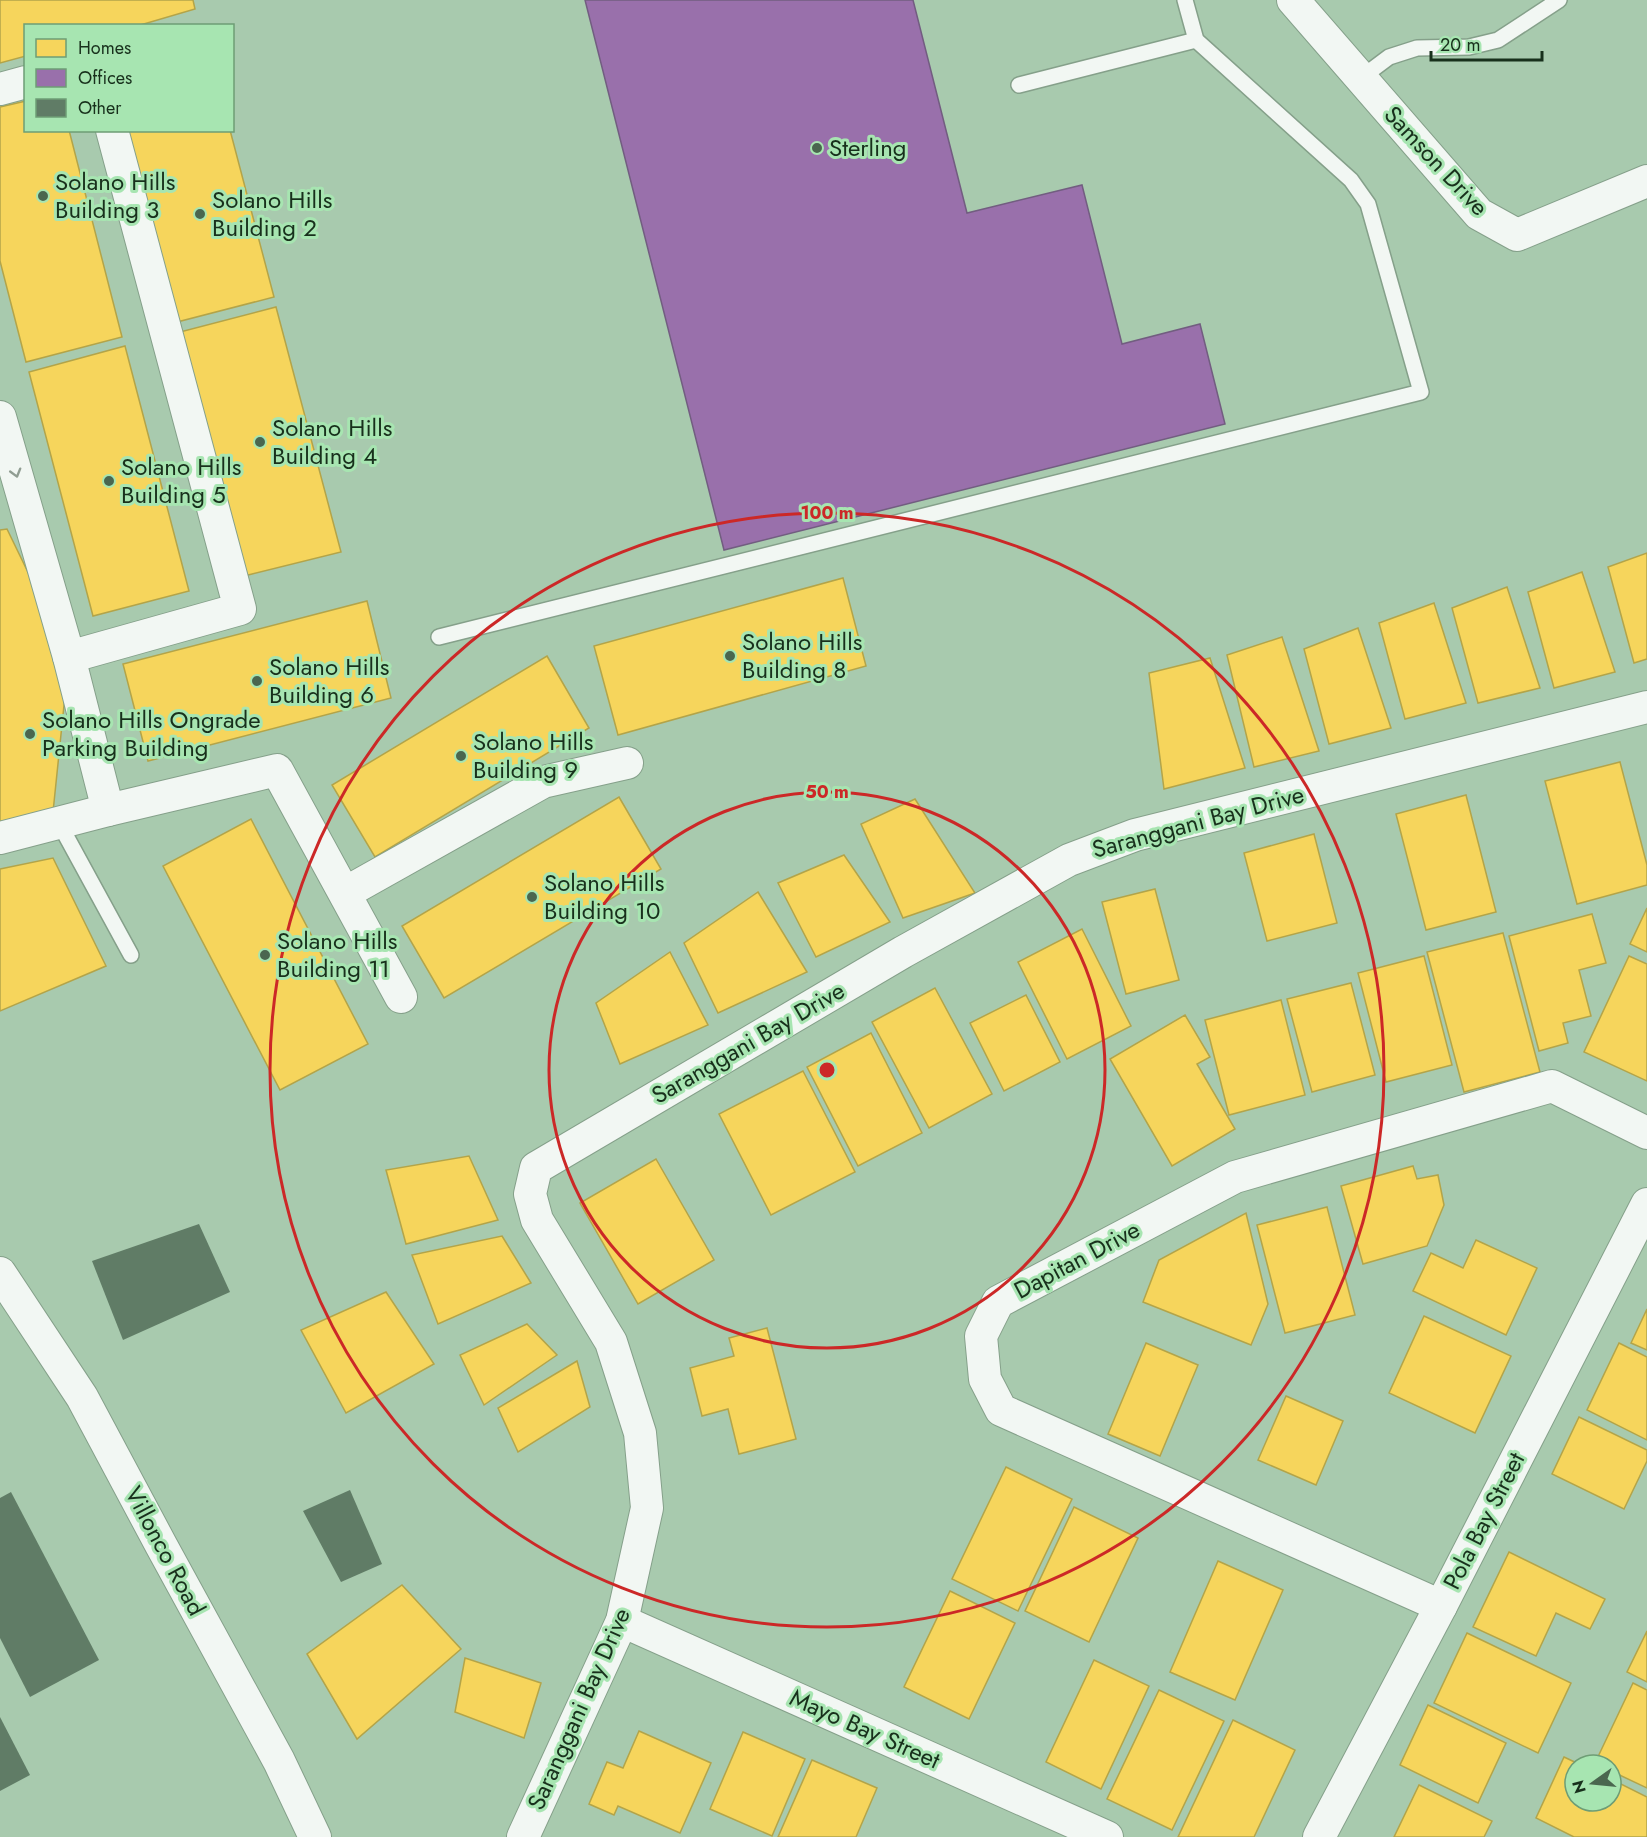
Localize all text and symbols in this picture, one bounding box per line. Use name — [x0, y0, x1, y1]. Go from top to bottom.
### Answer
legend — [24, 24, 234, 132]
scale bar — [1431, 24, 1542, 62]
text: 20 m — [1440, 32, 1480, 58]
text: Homes — [78, 35, 131, 61]
text: Offices — [78, 65, 132, 91]
text: Other — [78, 95, 122, 121]
street label: Samson Drive — [1376, 98, 1497, 224]
place label: Sterling — [829, 130, 907, 165]
marker: Sterling — [810, 141, 824, 155]
place label: Solano Hills Building 3 — [55, 164, 175, 227]
place label: Solano Hills Building 2 — [212, 182, 332, 245]
marker: Solano Hills Building 3 — [36, 189, 50, 203]
marker: Solano Hills Building 2 — [193, 207, 207, 221]
place label: Solano Hills Building 4 — [272, 410, 392, 473]
marker: Solano Hills Building 4 — [253, 435, 267, 449]
place label: Solano Hills Building 5 — [121, 449, 241, 512]
one-way arrow — [9, 467, 21, 478]
marker: Solano Hills Building 5 — [102, 474, 116, 488]
text: 100 m — [800, 500, 854, 526]
place label: Solano Hills Building 8 — [742, 624, 862, 687]
place label: Solano Hills Building 6 — [269, 649, 389, 712]
marker: Solano Hills Building 8 — [723, 649, 737, 663]
marker: Solano Hills Building 6 — [250, 674, 264, 688]
place label: Solano Hills Ongrade Parking Building — [42, 702, 261, 765]
place label: Solano Hills Building 9 — [473, 724, 593, 787]
marker: Solano Hills Ongrade Parking Building — [23, 727, 37, 741]
marker: Solano Hills Building 9 — [454, 749, 468, 763]
street label: Saranggani Bay Drive — [1088, 776, 1308, 867]
text: 50 m — [805, 779, 849, 805]
place label: Solano Hills Building 10 — [544, 865, 664, 928]
marker: Solano Hills Building 10 — [525, 890, 539, 904]
place label: Solano Hills Building 11 — [277, 923, 397, 986]
marker: Solano Hills Building 11 — [258, 948, 272, 962]
street label: Saranggani Bay Drive — [645, 973, 851, 1112]
centre of rings — [817, 1060, 837, 1080]
street label: Dapitan Drive — [1008, 1212, 1146, 1307]
street label: Pola Bay Street — [1434, 1446, 1533, 1595]
street label: Villonco Road — [117, 1480, 214, 1622]
street label: Saranggani Bay Drive — [518, 1602, 639, 1815]
street label: Mayo Bay Street — [784, 1680, 946, 1777]
north arrow — [1563, 1753, 1623, 1813]
text: N — [1566, 1778, 1592, 1796]

